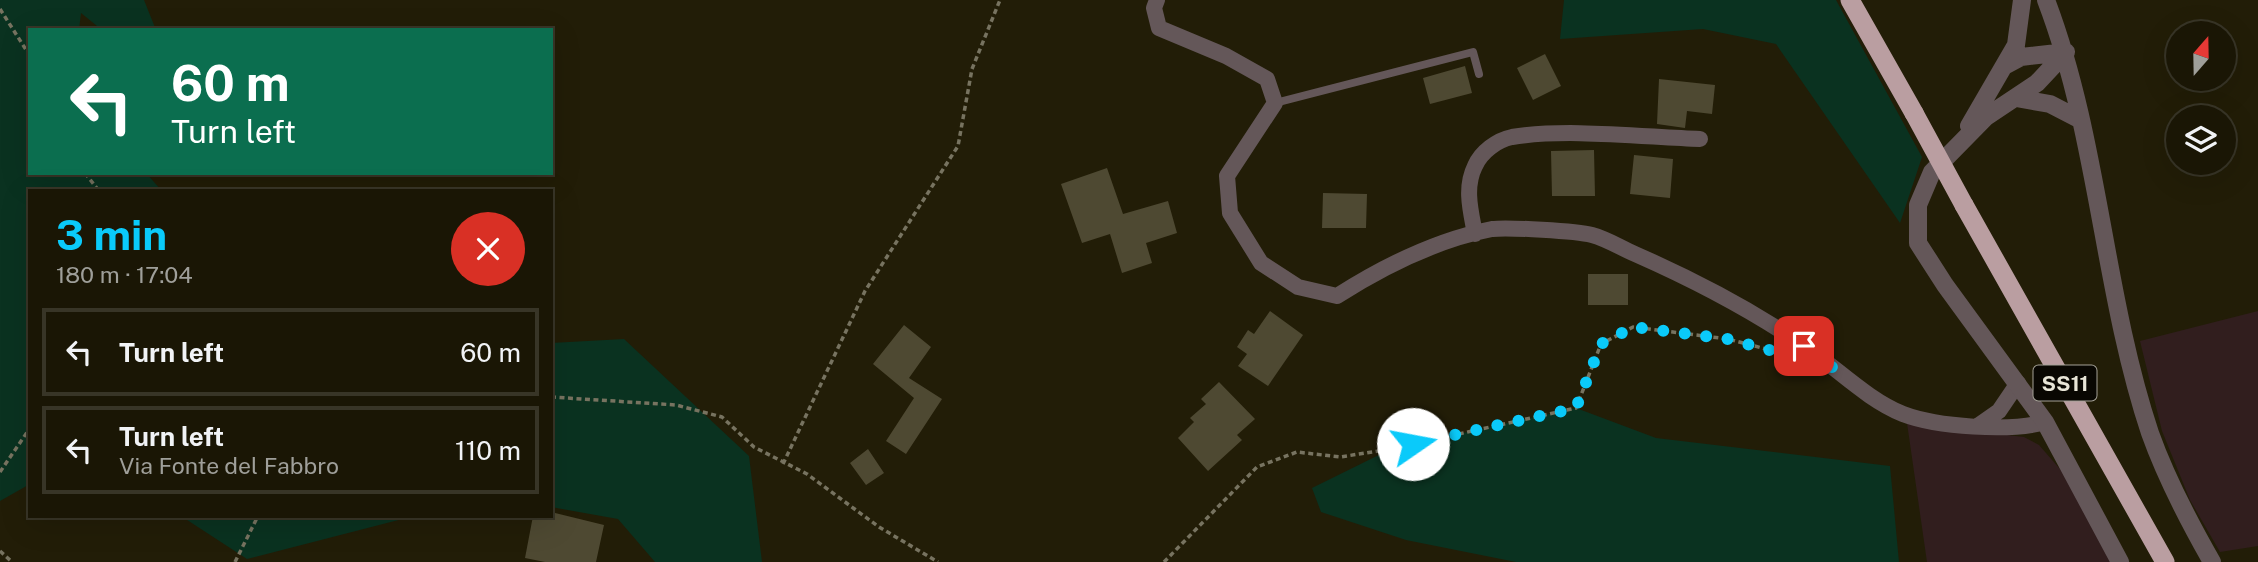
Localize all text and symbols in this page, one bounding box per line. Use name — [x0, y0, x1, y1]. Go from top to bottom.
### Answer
north arrow — [2166, 21, 2236, 91]
map controls — [2166, 21, 2236, 175]
text: 60 m — [171, 54, 290, 112]
icon: left — [56, 56, 147, 147]
button: layers — [2166, 105, 2236, 175]
text: Turn left — [171, 113, 296, 150]
text: 3 min — [56, 210, 167, 259]
button: close — [451, 212, 525, 286]
text: 180 m · 17:04 — [56, 261, 193, 288]
pin — [1774, 316, 1834, 376]
icon: arrive — [1785, 327, 1823, 365]
icon: left — [60, 333, 98, 371]
text: Turn left — [119, 337, 224, 368]
text: 60 m — [460, 337, 521, 368]
road number: SS11 — [2034, 366, 2096, 400]
position arrow — [1376, 407, 1450, 481]
text: Turn left — [119, 421, 224, 452]
icon: left — [60, 431, 98, 469]
text: 110 m — [455, 435, 521, 466]
text: Via Fonte del Fabbro — [119, 452, 339, 479]

